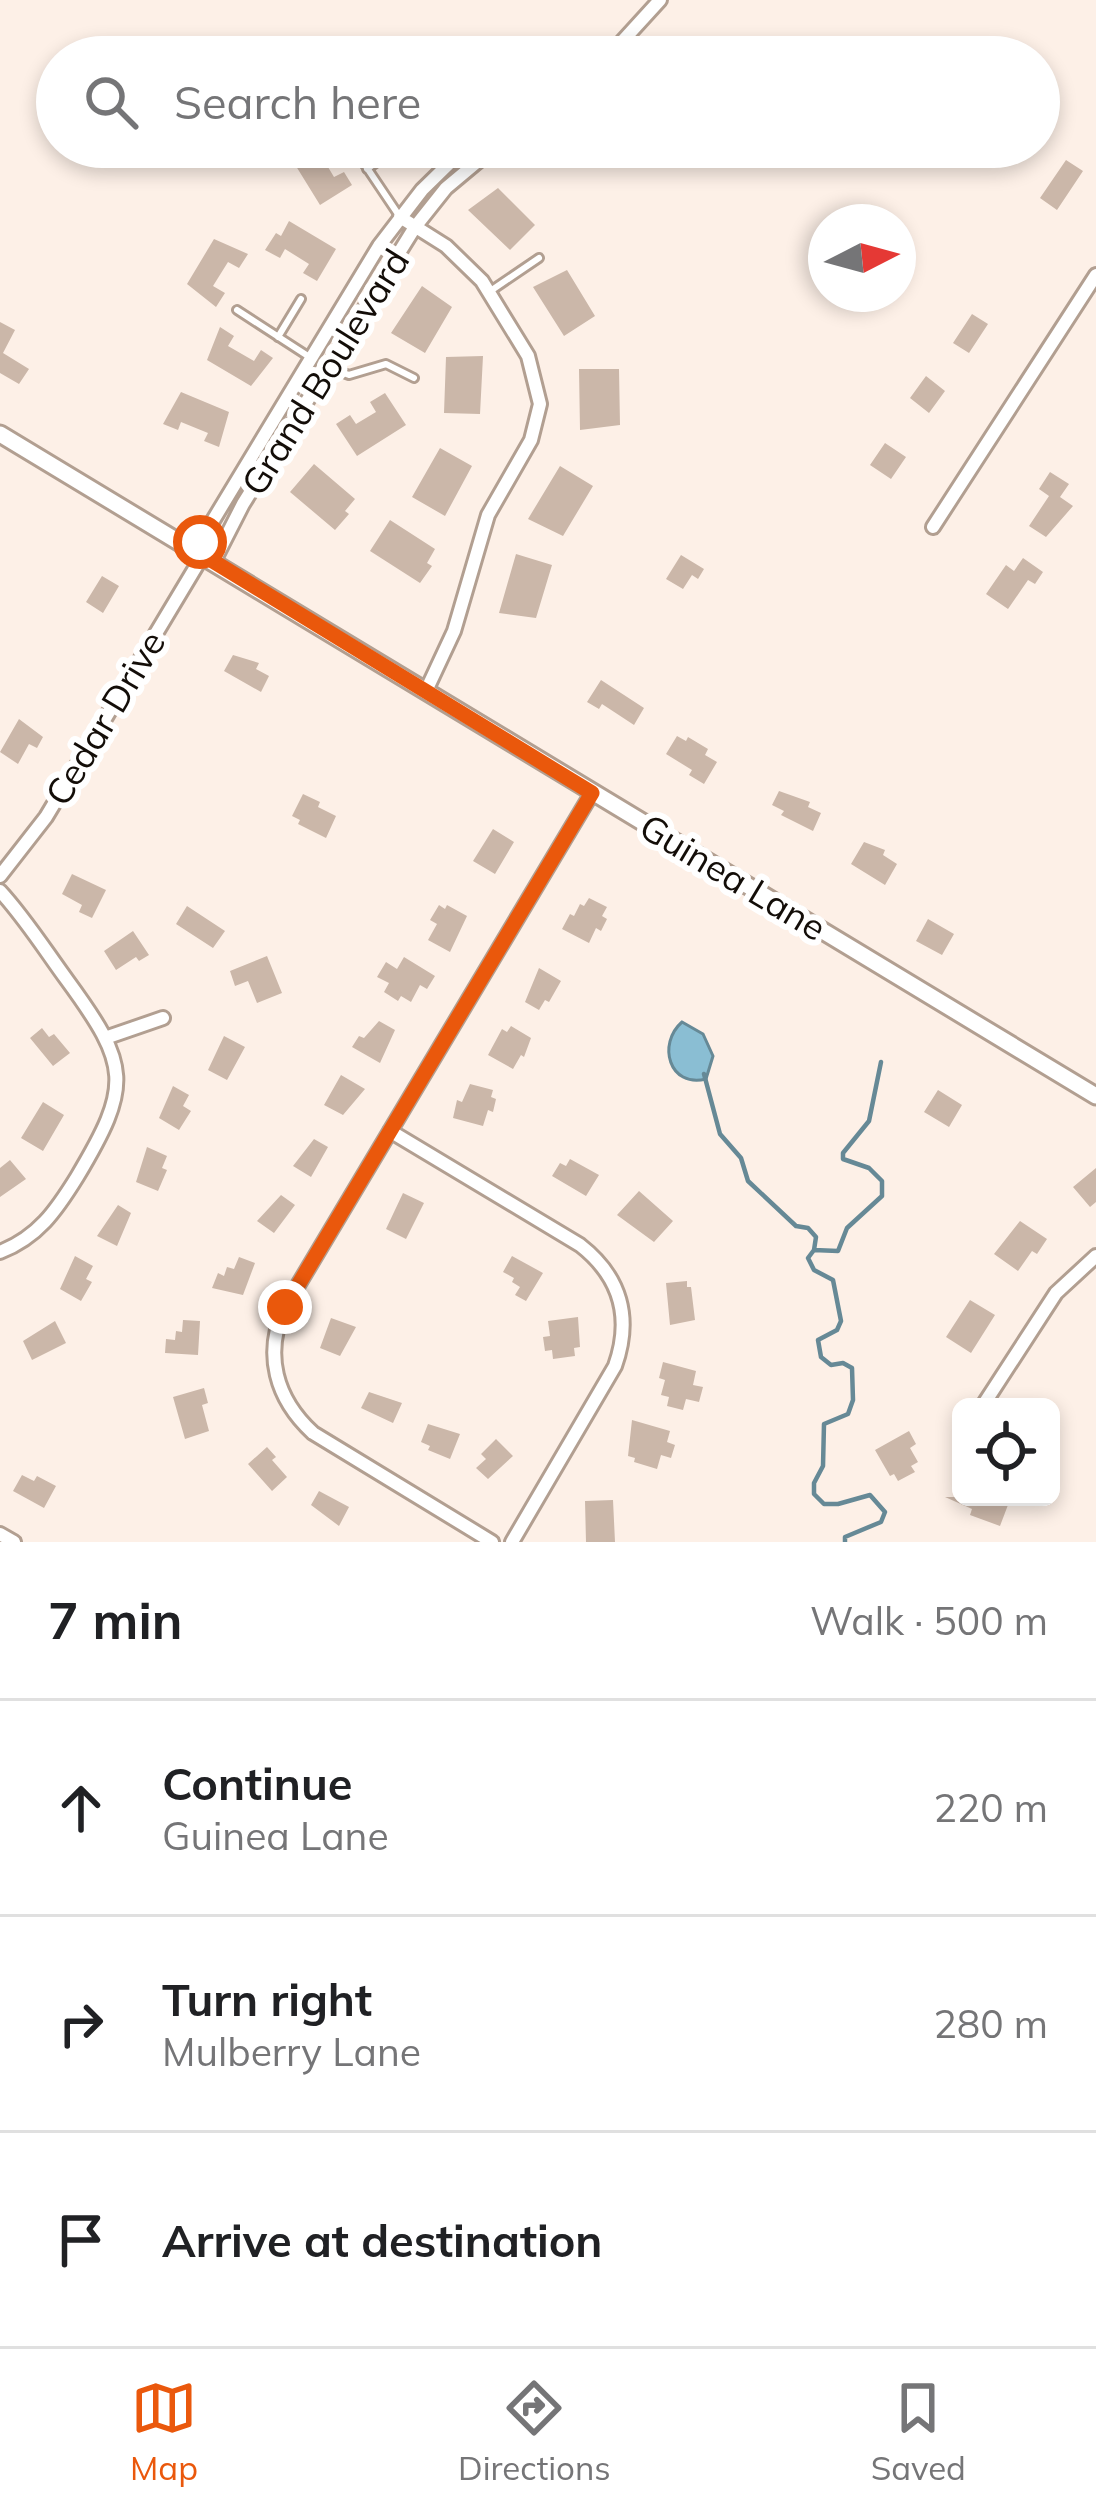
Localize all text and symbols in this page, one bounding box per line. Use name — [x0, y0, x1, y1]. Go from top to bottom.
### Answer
search box — [36, 36, 1060, 168]
icon: search — [78, 69, 144, 135]
text: Search here — [174, 74, 421, 130]
north arrow — [808, 204, 916, 312]
street label: Grand Boulevard — [231, 240, 418, 503]
route start — [173, 515, 227, 569]
street label: Cedar Drive — [35, 622, 174, 813]
street label: Guinea Lane — [632, 803, 835, 950]
route end — [258, 1280, 312, 1334]
map controls — [952, 1398, 1060, 1506]
button: locate — [952, 1398, 1060, 1506]
text: 7 min — [48, 1588, 183, 1652]
text: Walk · 500 m — [810, 1596, 1048, 1645]
text: Continue — [162, 1755, 352, 1811]
icon: ahead — [48, 1775, 114, 1841]
text: 220 m — [933, 1783, 1048, 1832]
text: Guinea Lane — [162, 1811, 389, 1860]
text: Turn right — [162, 1971, 372, 2027]
icon: right — [48, 1991, 114, 2057]
text: 280 m — [933, 1999, 1048, 2048]
text: Mulberry Lane — [162, 2027, 421, 2076]
icon: arrive — [48, 2207, 114, 2273]
text: Arrive at destination — [162, 2212, 602, 2268]
tab: Map — [130, 2375, 198, 2488]
tab: Directions — [458, 2375, 611, 2488]
tab: Saved — [871, 2375, 966, 2488]

